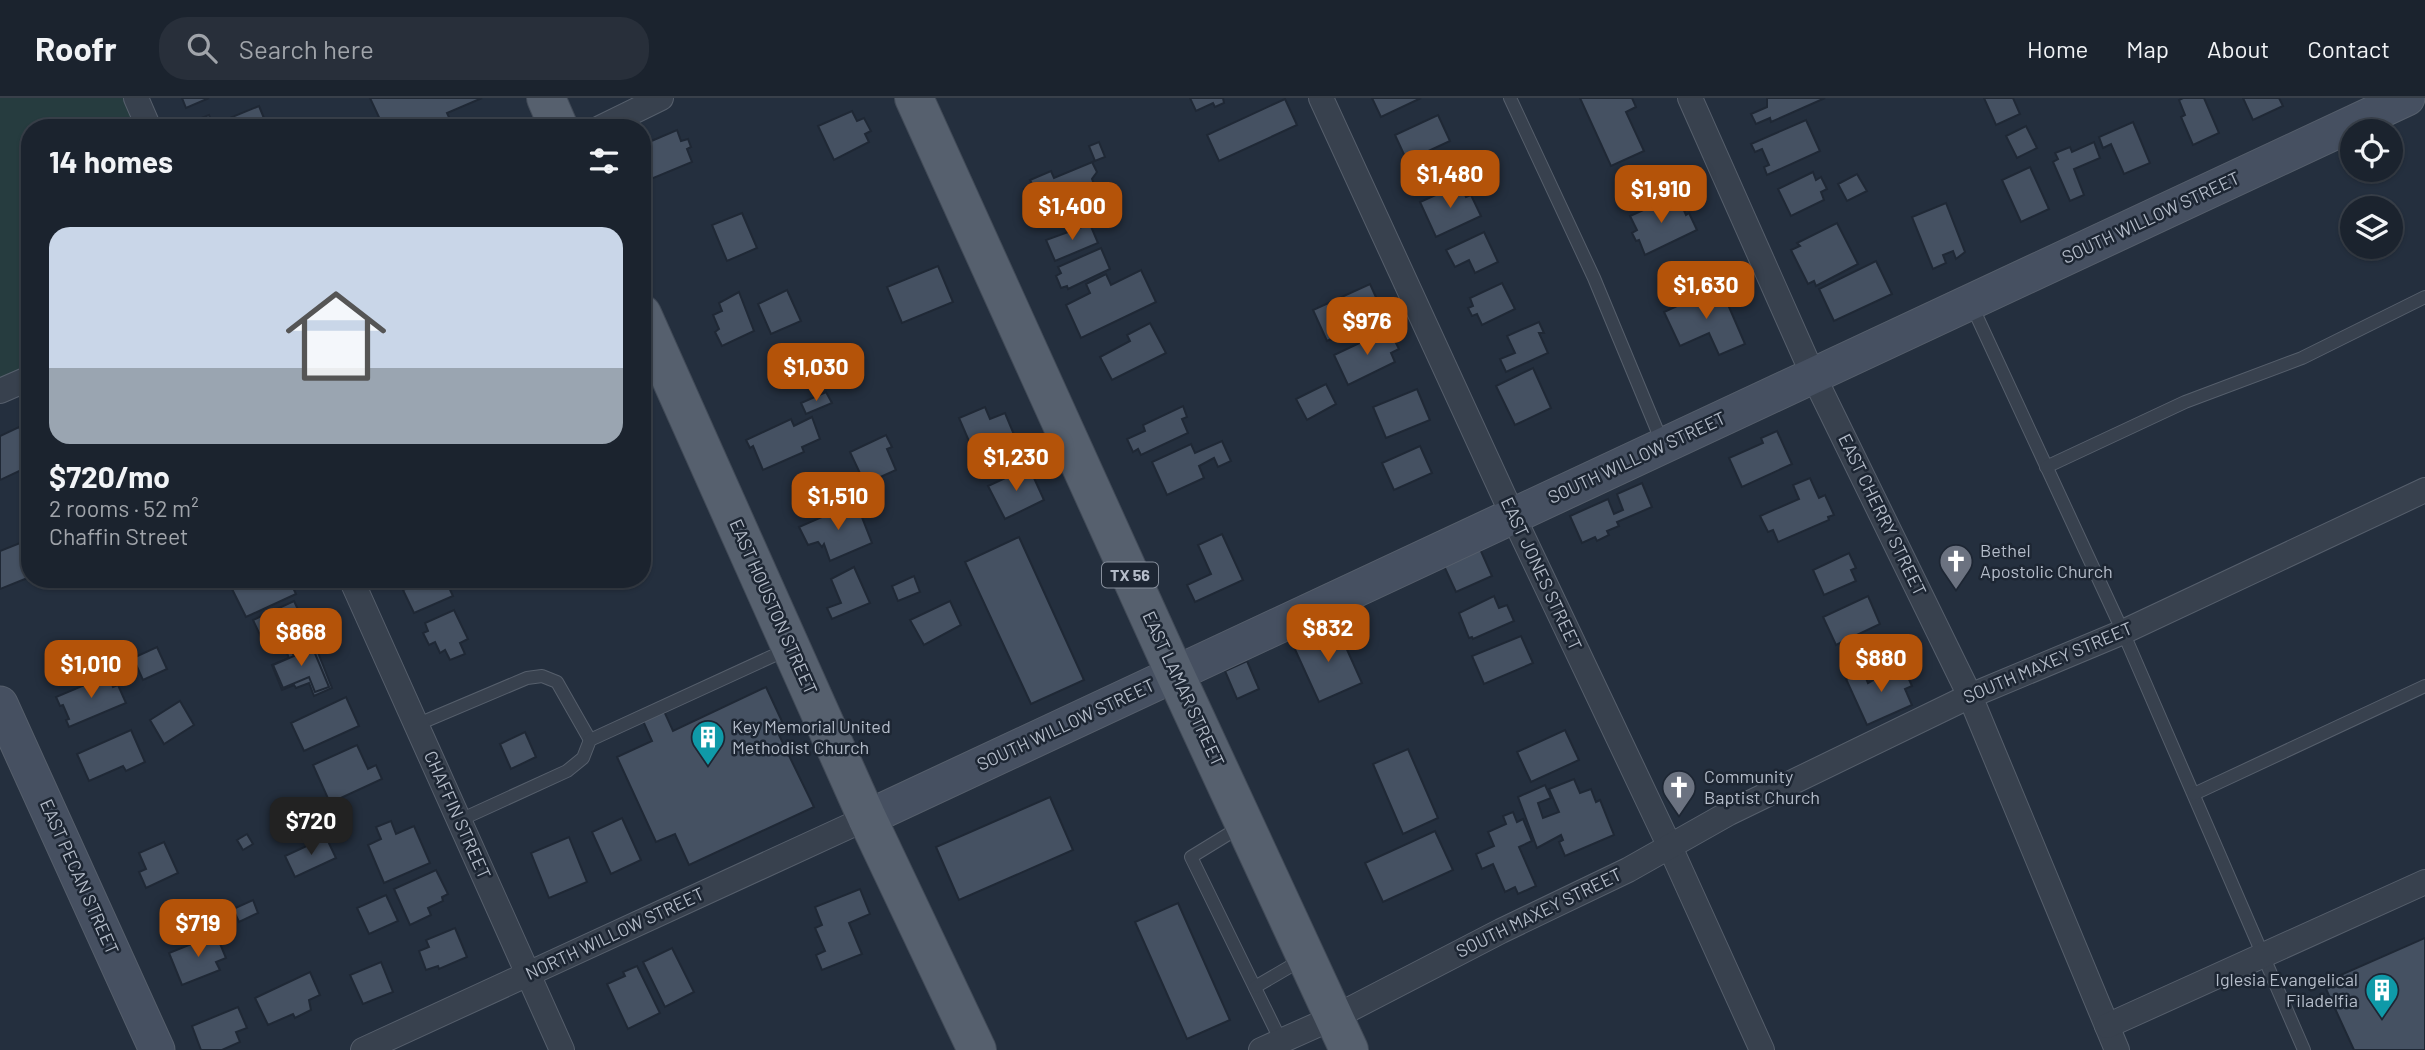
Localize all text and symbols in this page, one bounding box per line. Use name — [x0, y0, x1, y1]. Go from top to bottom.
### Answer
search box — [159, 17, 649, 80]
text: Roofr — [35, 28, 117, 68]
icon: search — [183, 29, 221, 67]
text: Search here — [239, 33, 374, 64]
text: Home — [2027, 34, 2088, 63]
text: Map — [2126, 34, 2169, 63]
text: About — [2207, 34, 2269, 63]
text: Contact — [2307, 34, 2390, 63]
map controls — [2340, 119, 2403, 259]
button: locate — [2340, 119, 2403, 182]
icon: filters — [585, 142, 623, 180]
text: 14 homes — [49, 143, 173, 179]
pin: $1,480 — [1393, 150, 1507, 210]
text: $1,480 — [1417, 159, 1483, 187]
pin: $1,910 — [1604, 166, 1718, 225]
street label: SOUTH WILLOW STREET — [2058, 166, 2243, 268]
text: $1,910 — [1631, 174, 1691, 202]
pin: $1,400 — [1015, 183, 1129, 242]
text: $1,400 — [1038, 191, 1106, 219]
button: layers — [2340, 196, 2403, 259]
pin: $1,630 — [1649, 262, 1763, 321]
text: $1,630 — [1673, 270, 1739, 298]
icon: home — [273, 273, 399, 399]
pin: $976 — [1326, 298, 1408, 357]
text: $976 — [1342, 306, 1392, 334]
pin: $1,030 — [759, 344, 873, 403]
text: $1,030 — [783, 352, 849, 380]
street label: SOUTH WILLOW STREET — [1544, 406, 1729, 508]
street label: EAST CHERRY STREET — [1834, 430, 1932, 599]
pin: $1,230 — [959, 434, 1073, 493]
text: $1,230 — [983, 442, 1049, 470]
text: $720/mo — [49, 458, 170, 494]
pin: $1,510 — [781, 472, 895, 532]
text: $1,510 — [808, 481, 868, 509]
street label: EAST JONES STREET — [1497, 493, 1587, 654]
text: 2 rooms · 52 m² — [49, 494, 199, 522]
street label: EAST HOUSTON STREET — [725, 515, 823, 698]
text: Chaffin Street — [49, 522, 188, 550]
place label: Bethel Apostolic Church — [1980, 539, 2113, 582]
church icon: Bethel Apostolic Church — [1937, 542, 1975, 591]
road number: TX 56 — [1102, 562, 1158, 588]
pin: $832 — [1287, 604, 1369, 664]
street label: EAST LAMAR STREET — [1138, 607, 1230, 770]
pin: $868 — [260, 608, 342, 668]
text: $832 — [1303, 613, 1353, 641]
text: $868 — [276, 617, 326, 645]
street label: SOUTH MAXEY STREET — [1960, 617, 2135, 708]
pin: $880 — [1840, 634, 1922, 694]
pin: $1,010 — [34, 640, 148, 700]
text: $880 — [1855, 643, 1907, 671]
text: $1,010 — [61, 649, 121, 677]
street label: SOUTH WILLOW STREET — [973, 673, 1158, 775]
place label: Key Memorial United Methodist Church — [732, 715, 891, 758]
building icon: Key Memorial United Methodist Church — [689, 718, 727, 767]
street label: CHAFFIN STREET — [420, 747, 496, 882]
place label: Community Baptist Church — [1704, 765, 1820, 808]
church icon: Community Baptist Church — [1660, 768, 1698, 817]
street label: EAST PECAN STREET — [36, 796, 124, 958]
pin: $720 — [270, 798, 352, 857]
text: $720 — [286, 806, 336, 834]
street label: SOUTH MAXEY STREET — [1452, 862, 1625, 962]
street label: NORTH WILLOW STREET — [522, 882, 707, 984]
pin: $719 — [157, 900, 239, 959]
text: $719 — [175, 908, 221, 936]
place label: Iglesia Evangelical Filadelfia — [2215, 968, 2358, 1011]
building icon: Iglesia Evangelical Filadelfia — [2363, 971, 2401, 1020]

